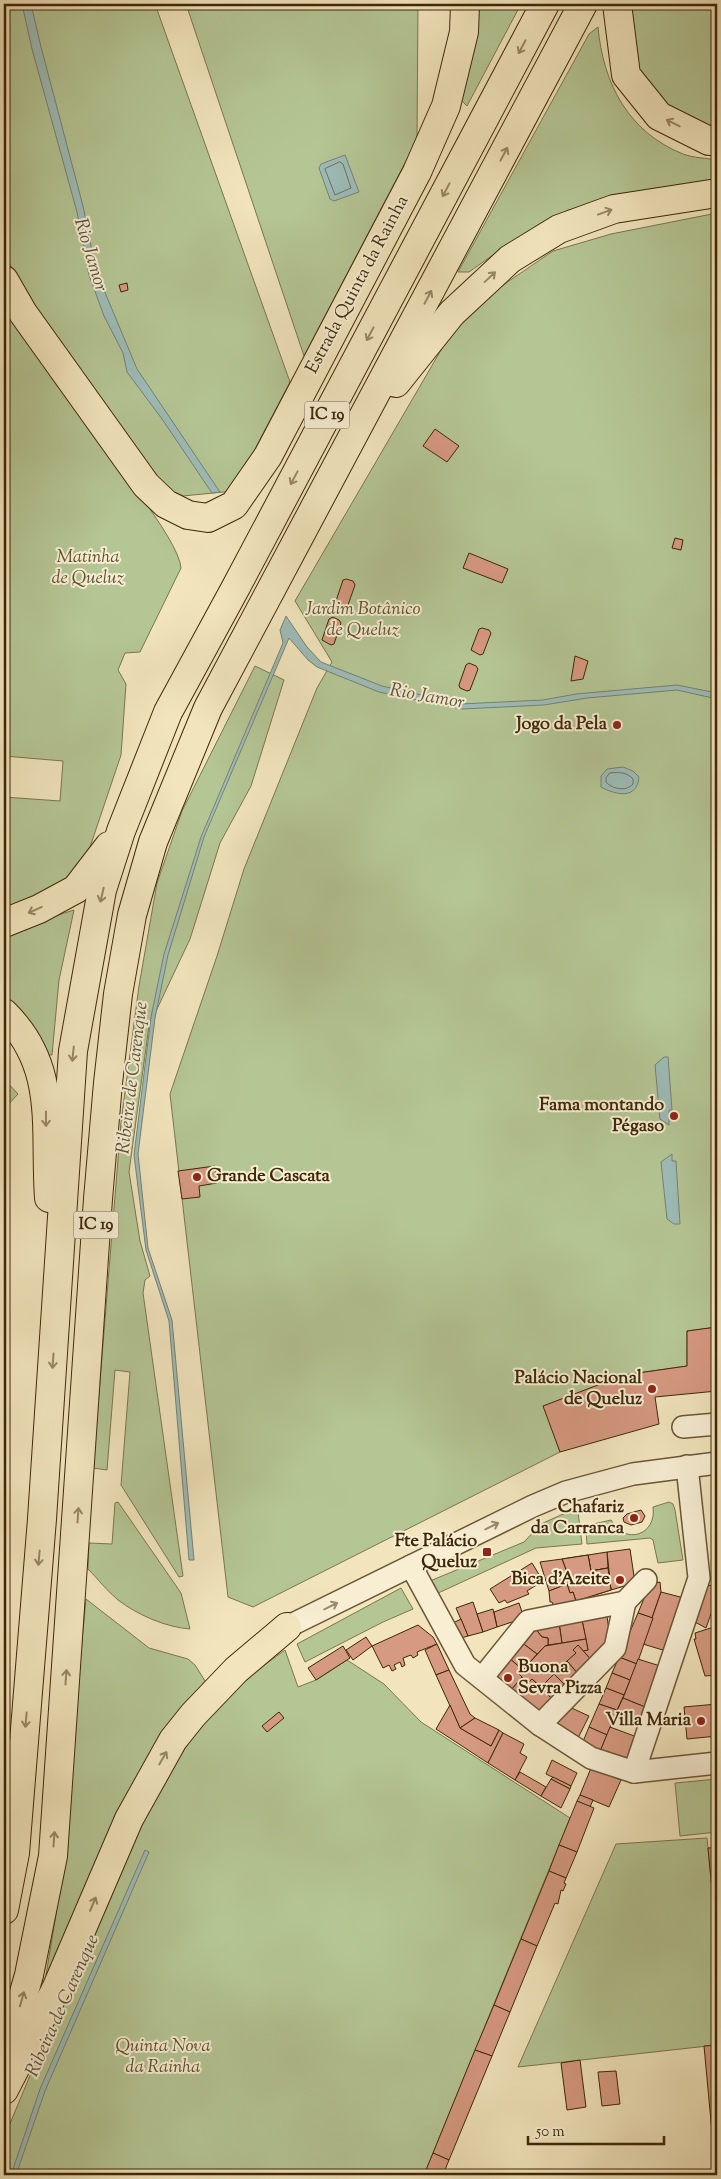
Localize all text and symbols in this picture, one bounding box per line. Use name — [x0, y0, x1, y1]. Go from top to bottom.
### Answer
one-way arrow — [516, 39, 526, 53]
one-way arrow — [666, 118, 681, 127]
one-way arrow — [499, 146, 509, 161]
one-way arrow — [440, 182, 450, 197]
street label: Estrada Quinta da Rainha — [300, 191, 416, 379]
one-way arrow — [596, 207, 612, 216]
water label: Rio Jamor — [66, 215, 114, 295]
one-way arrow — [484, 271, 497, 283]
one-way arrow — [423, 290, 433, 305]
one-way arrow — [365, 326, 374, 341]
road number: IC 19 — [304, 402, 350, 428]
one-way arrow — [289, 470, 298, 485]
park label: Matinha de Queluz — [52, 545, 125, 592]
park label: Jardim Botânico de Queluz — [304, 597, 421, 644]
water label: Rio Jamor — [388, 677, 467, 717]
place label: Jogo da Pela — [514, 712, 608, 738]
marker: Jogo da Pela — [611, 719, 623, 731]
one-way arrow — [96, 886, 106, 902]
one-way arrow — [28, 905, 43, 915]
water label: Ribeira de Carenque — [110, 1000, 156, 1156]
one-way arrow — [68, 1046, 78, 1062]
place label: Fama montando Pégaso — [539, 1093, 664, 1140]
one-way arrow — [41, 1110, 51, 1127]
marker: Fama montando Pégaso — [668, 1110, 680, 1122]
place label: Grande Cascata — [207, 1164, 330, 1190]
marker: Grande Cascata — [191, 1171, 203, 1183]
road number: IC 19 — [74, 1212, 118, 1238]
one-way arrow — [48, 1352, 57, 1368]
place label: Palácio Nacional de Queluz — [515, 1366, 643, 1413]
marker: Palácio Nacional de Queluz — [646, 1383, 658, 1395]
place label: Chafariz da Carranca — [531, 1495, 625, 1542]
one-way arrow — [73, 1508, 82, 1524]
marker: Chafariz da Carranca — [628, 1512, 640, 1524]
one-way arrow — [484, 1521, 499, 1530]
place label: Fte Palácio Queluz — [395, 1529, 477, 1576]
marker: Fte Palácio Queluz — [481, 1546, 493, 1558]
one-way arrow — [34, 1549, 43, 1565]
place label: Bica d'Azeite — [511, 1567, 611, 1593]
marker: Bica d'Azeite — [614, 1574, 626, 1586]
one-way arrow — [323, 1600, 338, 1610]
place label: Buona Sevra Pizza — [518, 1655, 603, 1702]
one-way arrow — [61, 1670, 70, 1686]
marker: Buona Sevra Pizza — [502, 1672, 514, 1684]
place label: Villa Maria — [606, 1708, 692, 1734]
one-way arrow — [21, 1711, 30, 1727]
marker: Villa Maria — [695, 1715, 707, 1727]
one-way arrow — [158, 1751, 168, 1766]
one-way arrow — [49, 1832, 58, 1848]
one-way arrow — [88, 1897, 98, 1912]
water label: Ribeira de Carenque — [20, 1930, 107, 2081]
one-way arrow — [18, 1991, 28, 2007]
park label: Quinta Nova da Rainha — [116, 2034, 210, 2081]
scale bar — [528, 2114, 665, 2146]
text: 50 m — [535, 2122, 565, 2143]

